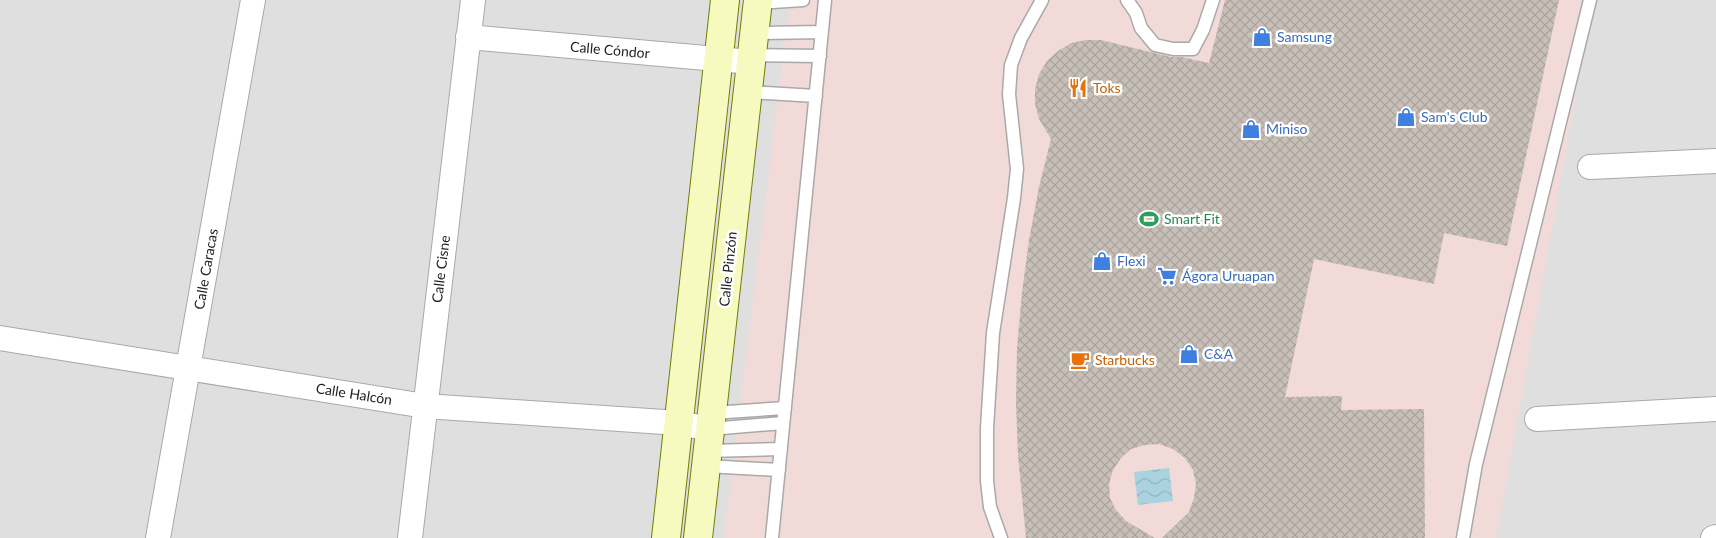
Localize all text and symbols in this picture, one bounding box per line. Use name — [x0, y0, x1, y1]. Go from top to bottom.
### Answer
shop icon: Samsung — [1251, 26, 1273, 48]
place label: Samsung — [1277, 28, 1332, 45]
street label: Calle Cóndor — [570, 38, 650, 61]
restaurant icon: Toks — [1067, 77, 1089, 99]
place label: Toks — [1093, 79, 1121, 96]
shop icon: Sam's Club — [1395, 106, 1417, 128]
place label: Sam's Club — [1421, 108, 1488, 125]
shop icon: Miniso — [1240, 118, 1262, 140]
place label: Miniso — [1266, 120, 1307, 137]
sports icon: Smart Fit — [1138, 208, 1160, 230]
place label: Smart Fit — [1164, 210, 1220, 227]
street label: Calle Caracas — [190, 227, 221, 311]
street label: Calle Pinzón — [715, 231, 740, 307]
street label: Calle Cisne — [428, 234, 453, 304]
shop icon: Flexi — [1091, 250, 1113, 272]
place label: Flexi — [1117, 252, 1146, 269]
supermarket icon: Ágora Uruapan — [1156, 265, 1178, 287]
place label: Ágora Uruapan — [1182, 267, 1275, 284]
shop icon: C&A — [1178, 343, 1200, 365]
place label: C&A — [1204, 345, 1234, 362]
cafe icon: Starbucks — [1069, 349, 1091, 371]
place label: Starbucks — [1095, 351, 1155, 368]
street label: Calle Halcón — [315, 379, 393, 408]

